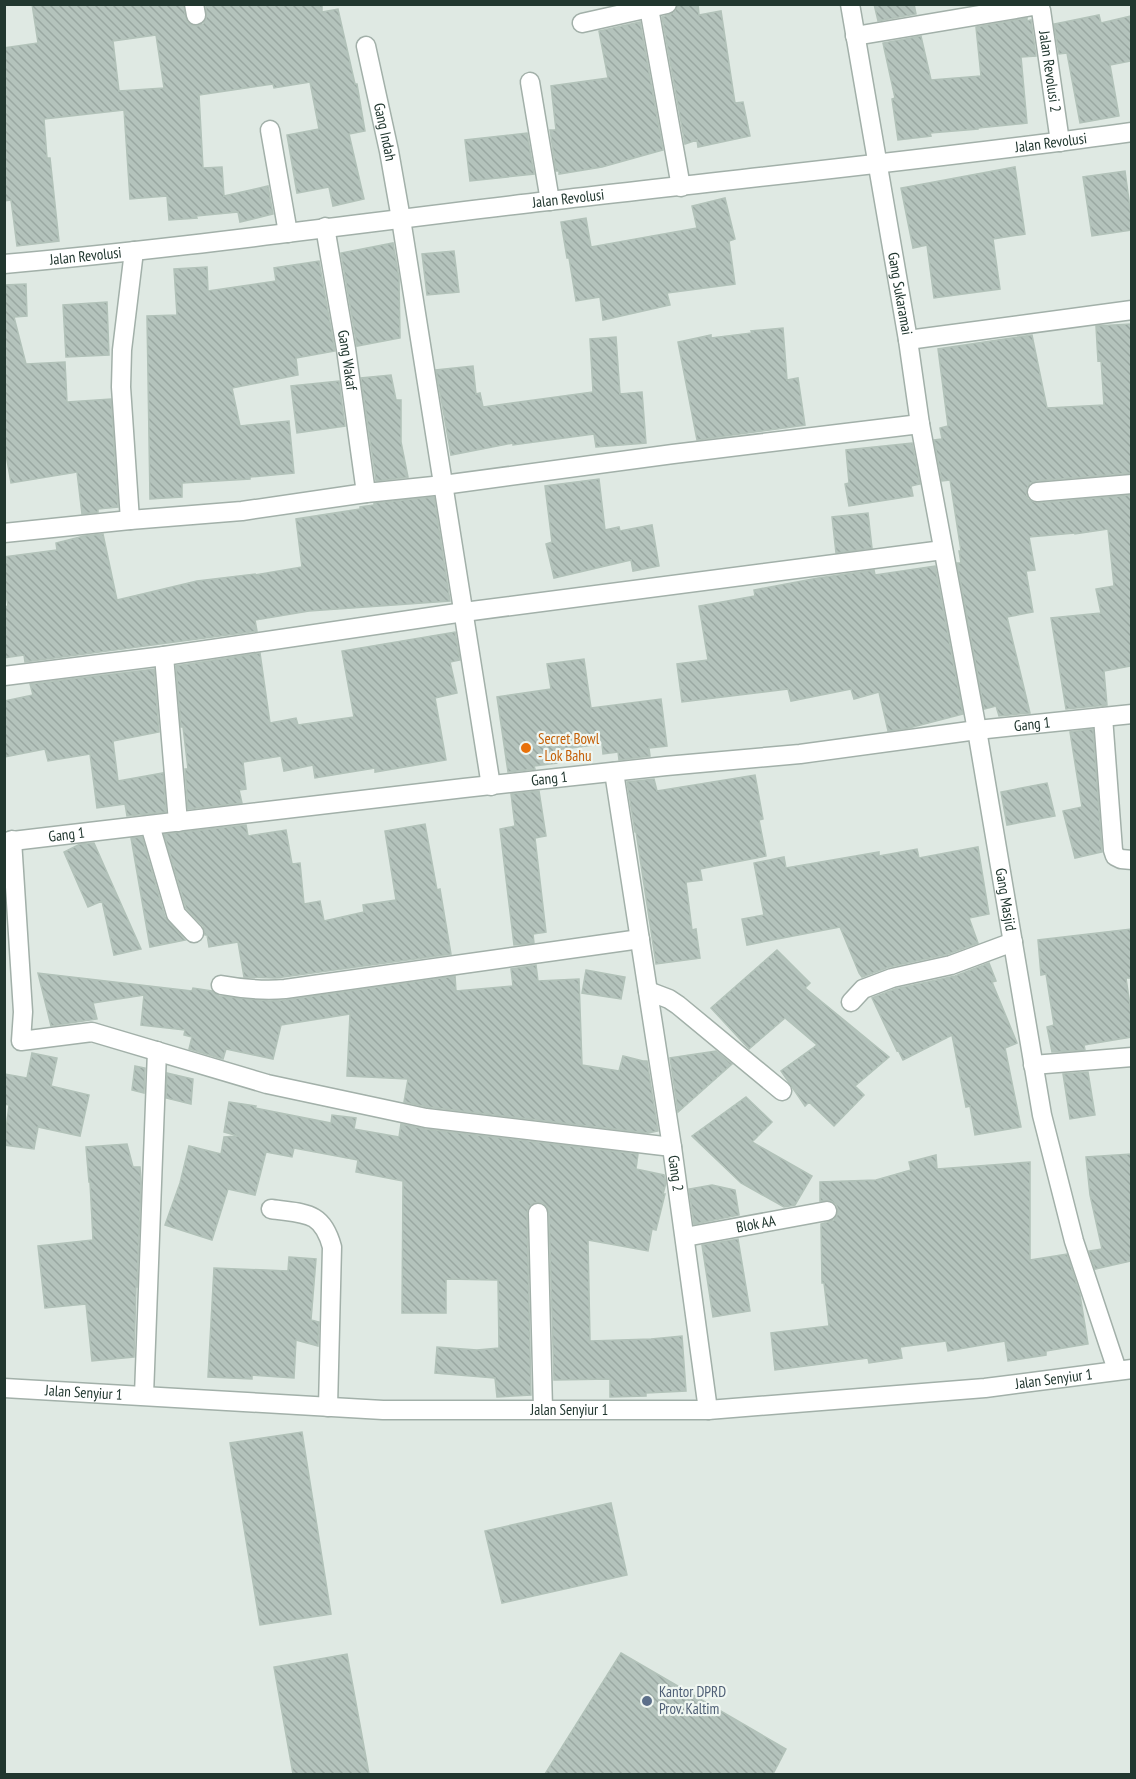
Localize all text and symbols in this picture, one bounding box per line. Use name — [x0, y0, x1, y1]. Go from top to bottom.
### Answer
street label: Jalan Revolusi 2 — [1035, 28, 1066, 113]
street label: Gang Indah — [370, 101, 401, 162]
street label: Jalan Revolusi — [1013, 128, 1088, 156]
street label: Jalan Revolusi — [530, 185, 605, 212]
street label: Jalan Revolusi — [48, 242, 122, 269]
street label: Gang Sukaramai — [884, 251, 917, 336]
street label: Gang Wakaf — [334, 328, 362, 393]
street label: Gang 1 — [1013, 712, 1051, 735]
place label: Secret Bowl - Lok Bahu — [538, 729, 600, 765]
marker: Secret Bowl - Lok Bahu — [519, 741, 533, 755]
street label: Gang 1 — [530, 767, 568, 790]
street label: Gang 1 — [47, 823, 86, 846]
street label: Gang Masjid — [991, 867, 1021, 932]
street label: Gang 2 — [664, 1154, 688, 1193]
street label: Blok AA — [735, 1210, 778, 1236]
street label: Jalan Senyiur 1 — [1013, 1364, 1094, 1393]
street label: Jalan Senyiur 1 — [44, 1380, 123, 1404]
street label: Jalan Senyiur 1 — [530, 1400, 608, 1419]
place label: Kantor DPRD Prov. Kaltim — [659, 1682, 726, 1718]
marker: Kantor DPRD Prov. Kaltim — [640, 1694, 654, 1708]

